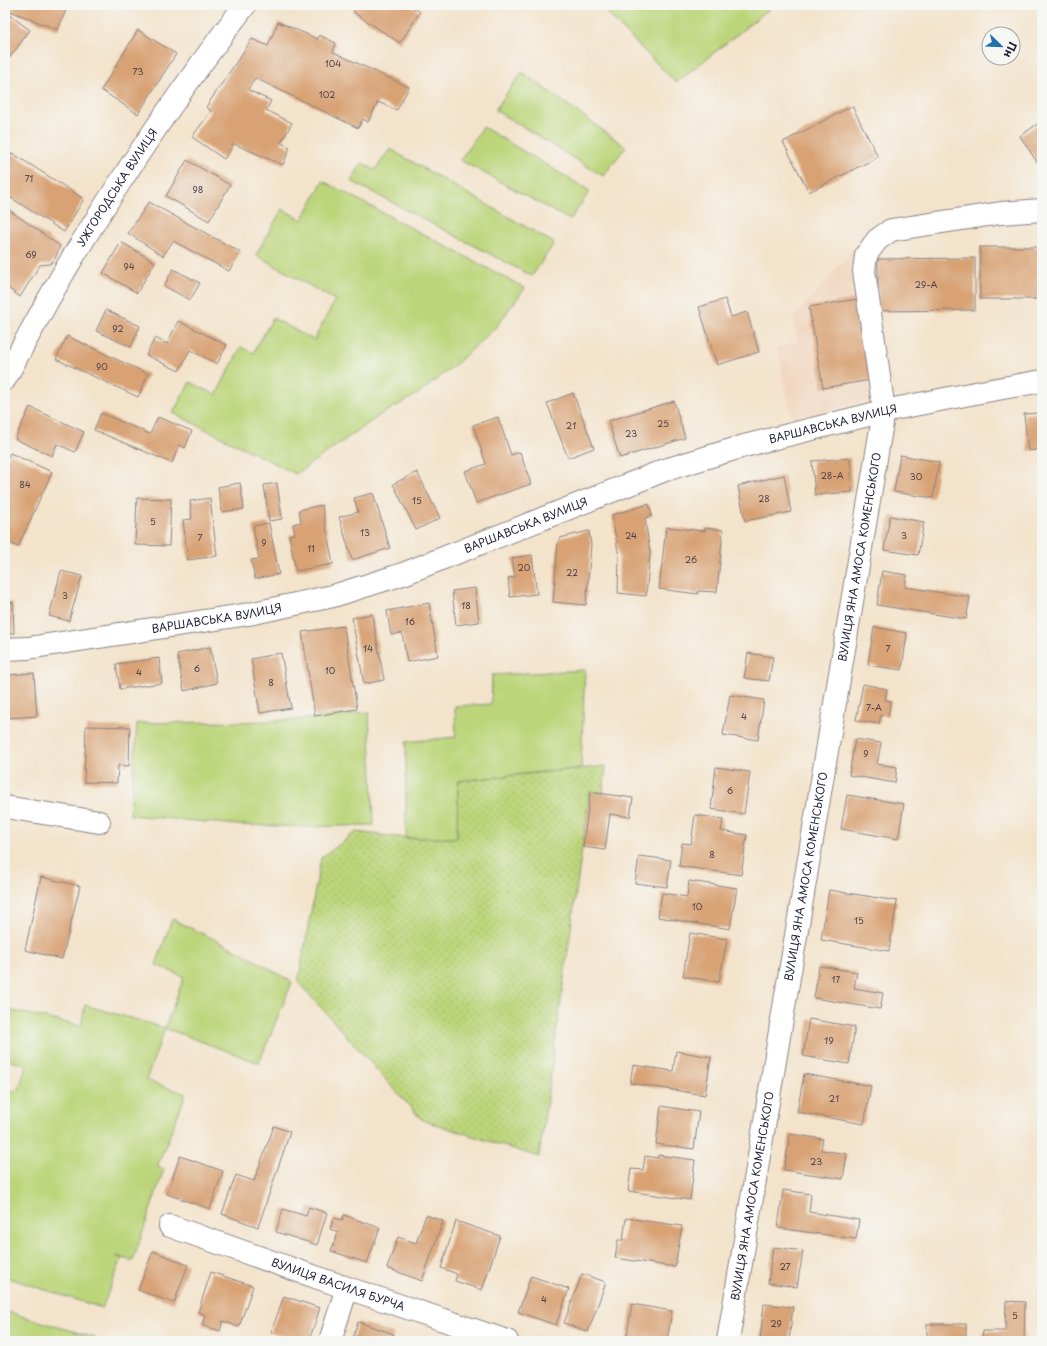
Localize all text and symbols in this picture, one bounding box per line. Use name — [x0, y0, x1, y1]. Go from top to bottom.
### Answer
north arrow — [981, 26, 1021, 66]
text: Пн — [1000, 39, 1022, 61]
house number: 104 — [325, 56, 341, 70]
house number: 73 — [133, 64, 143, 78]
house number: 102 — [319, 87, 335, 101]
street label: УЖГОРОДСЬКА ВУЛИЦЯ — [72, 125, 161, 250]
house number: 71 — [25, 171, 33, 185]
house number: 98 — [193, 182, 203, 196]
house number: 69 — [25, 247, 37, 261]
house number: 94 — [123, 259, 135, 273]
house number: 29-А — [915, 277, 937, 291]
house number: 92 — [112, 321, 124, 335]
house number: 90 — [96, 359, 108, 373]
street label: ВАРШАВСЬКА ВУЛИЦЯ — [767, 400, 898, 448]
house number: 25 — [657, 416, 669, 430]
house number: 21 — [566, 418, 576, 432]
house number: 23 — [625, 426, 637, 440]
street label: ВУЛИЦЯ ЯНА АМОСА КОМЕНСЬКОГО — [833, 451, 885, 663]
house number: 28-А — [820, 468, 844, 482]
house number: 30 — [910, 469, 923, 483]
house number: 84 — [19, 477, 31, 491]
house number: 28 — [758, 491, 770, 505]
house number: 15 — [412, 493, 422, 507]
street label: ВАРШАВСЬКА ВУЛИЦЯ — [461, 493, 590, 557]
house number: 5 — [150, 514, 156, 528]
house number: 13 — [360, 525, 370, 539]
house number: 24 — [625, 528, 637, 542]
house number: 3 — [901, 528, 907, 542]
house number: 7 — [197, 530, 203, 544]
house number: 9 — [261, 535, 267, 549]
house number: 11 — [307, 541, 315, 555]
house number: 26 — [685, 552, 697, 566]
house number: 20 — [518, 560, 531, 574]
house number: 22 — [566, 565, 578, 579]
house number: 3 — [62, 588, 68, 602]
street label: ВАРШАВСЬКА ВУЛИЦЯ — [150, 598, 283, 637]
house number: 18 — [461, 598, 471, 612]
house number: 16 — [405, 614, 415, 628]
house number: 14 — [363, 641, 373, 655]
house number: 7 — [885, 641, 891, 655]
house number: 6 — [194, 661, 200, 675]
house number: 10 — [325, 663, 336, 677]
house number: 4 — [136, 665, 142, 679]
house number: 8 — [268, 675, 274, 689]
house number: 7-А — [866, 700, 882, 714]
house number: 4 — [741, 709, 747, 723]
house number: 9 — [863, 746, 869, 760]
street label: ВУЛИЦЯ ЯНА АМОСА КОМЕНСЬКОГО — [780, 771, 831, 982]
house number: 6 — [727, 783, 733, 797]
house number: 8 — [709, 847, 715, 861]
house number: 10 — [692, 899, 703, 913]
house number: 15 — [854, 913, 864, 927]
house number: 17 — [832, 972, 841, 986]
house number: 19 — [824, 1033, 834, 1047]
street label: ВУЛИЦЯ ЯНА АМОСА КОМЕНСЬКОГО — [726, 1090, 778, 1302]
house number: 21 — [829, 1091, 839, 1105]
house number: 23 — [810, 1154, 822, 1168]
street label: ВУЛИЦЯ ВАСИЛЯ БУРЧА — [269, 1253, 407, 1315]
house number: 27 — [779, 1259, 791, 1273]
house number: 4 — [541, 1292, 547, 1306]
house number: 5 — [1012, 1308, 1018, 1322]
house number: 29 — [770, 1316, 782, 1330]

